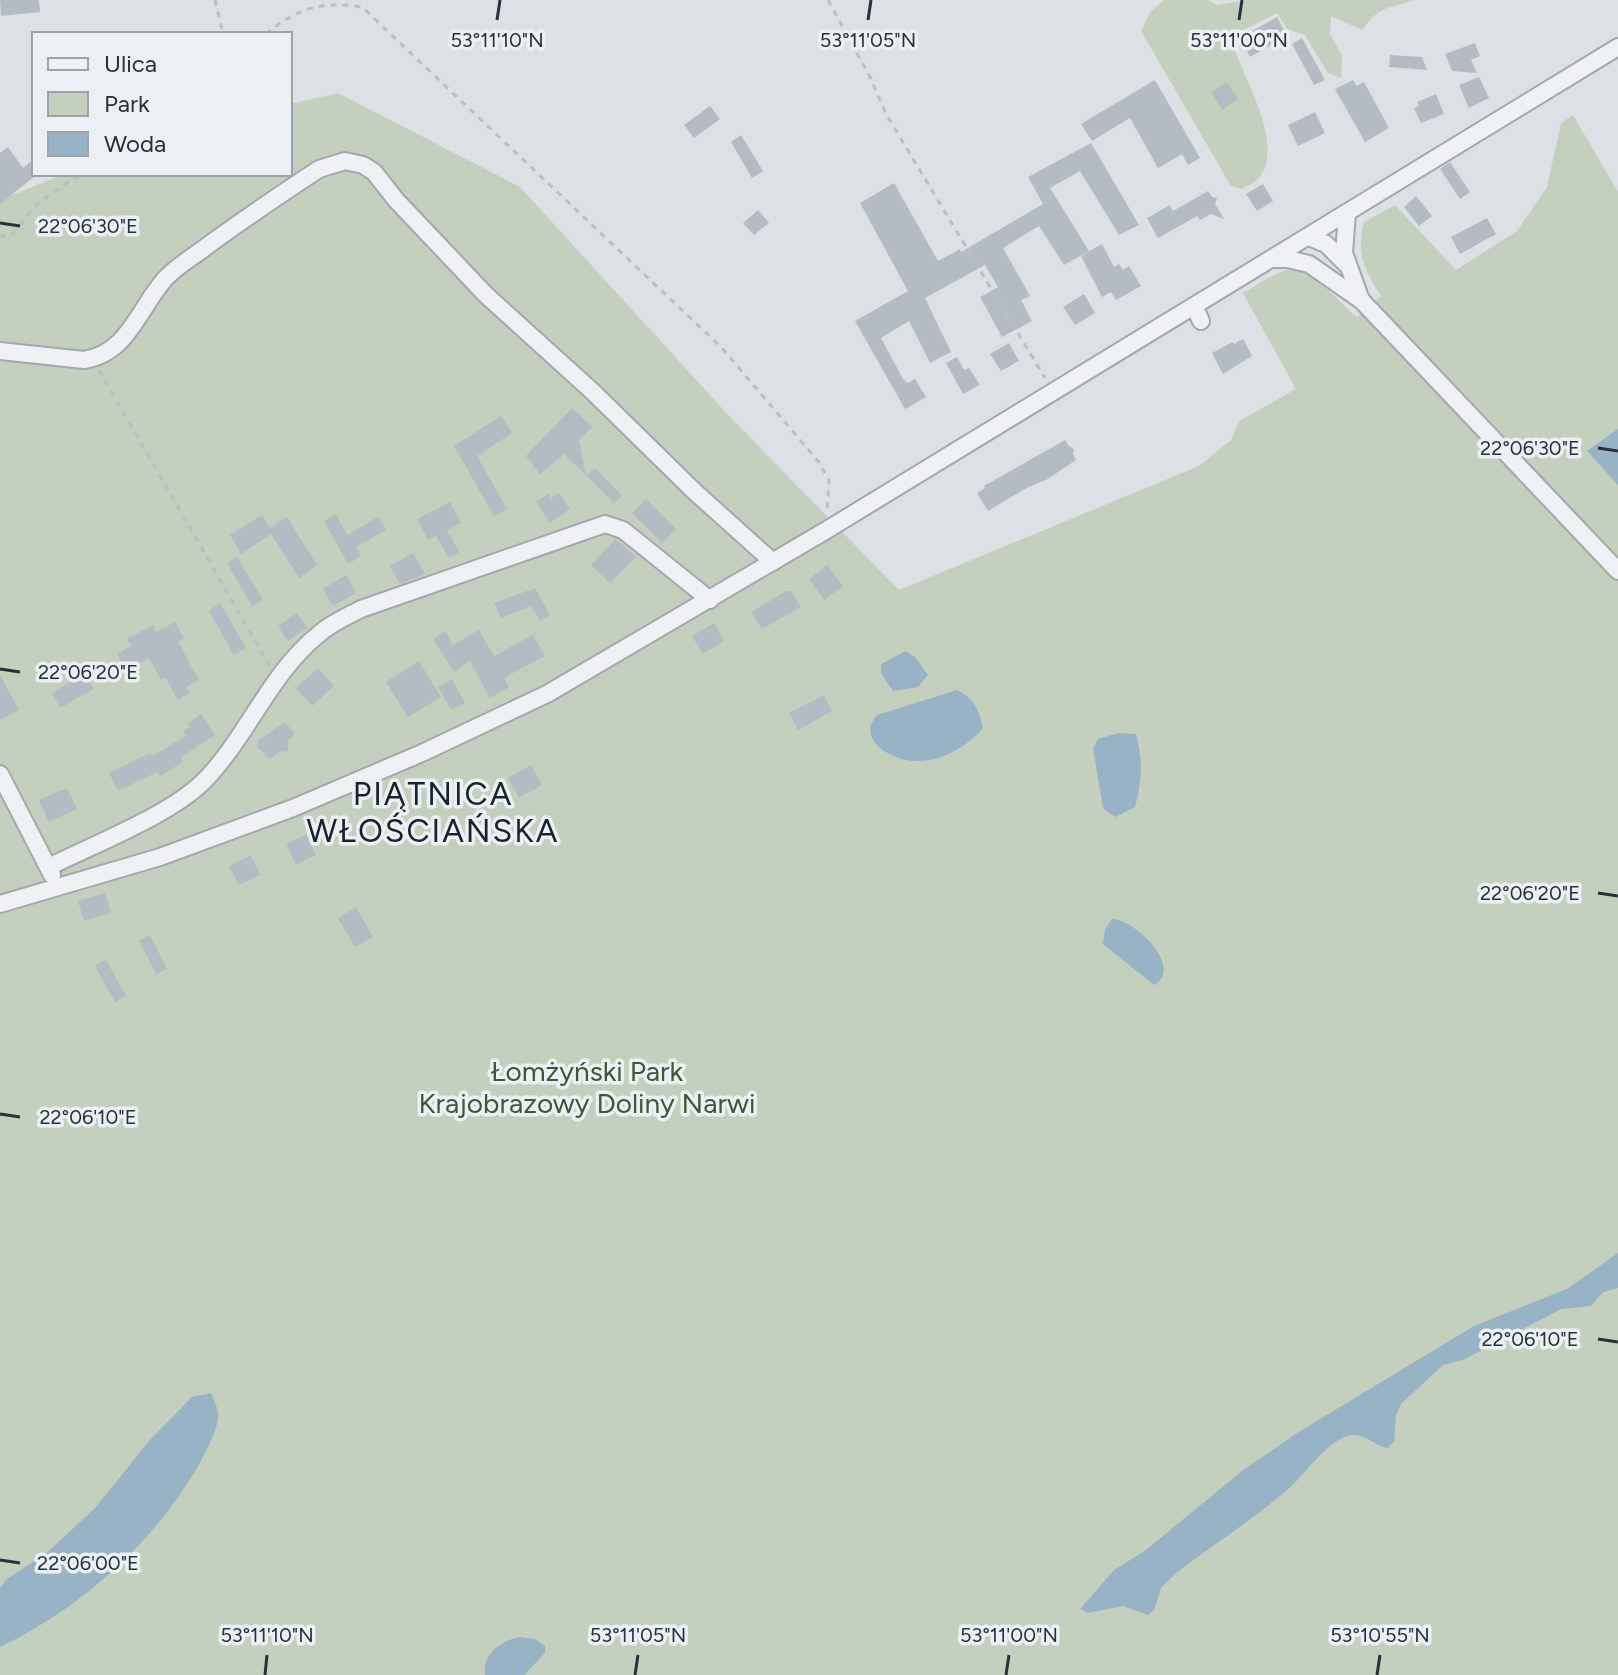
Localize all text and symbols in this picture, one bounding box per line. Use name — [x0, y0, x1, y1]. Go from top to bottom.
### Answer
text: 53°11'10"N — [450, 28, 544, 52]
text: 53°11'05"N — [820, 28, 916, 52]
text: 53°11'00"N — [1190, 28, 1288, 52]
legend — [32, 32, 292, 176]
text: Ulica — [104, 49, 157, 78]
text: Park — [104, 89, 150, 118]
text: Woda — [104, 129, 166, 158]
text: 22°06'30"E — [38, 214, 138, 238]
text: 22°06'30"E — [1480, 436, 1580, 460]
text: 22°06'20"E — [38, 660, 138, 684]
district label: PIĄTNICA WŁOŚCIAŃSKA — [307, 775, 559, 850]
text: 22°06'20"E — [1480, 881, 1580, 905]
park label: Łomżyński Park Krajobrazowy Doliny Narwi — [419, 1054, 755, 1120]
text: 22°06'10"E — [39, 1105, 137, 1129]
text: 22°06'10"E — [1481, 1327, 1579, 1351]
text: 22°06'00"E — [37, 1551, 139, 1575]
text: 53°11'10"N — [220, 1623, 314, 1647]
text: 53°11'05"N — [590, 1623, 686, 1647]
text: 53°11'00"N — [960, 1623, 1058, 1647]
text: 53°10'55"N — [1330, 1623, 1430, 1647]

